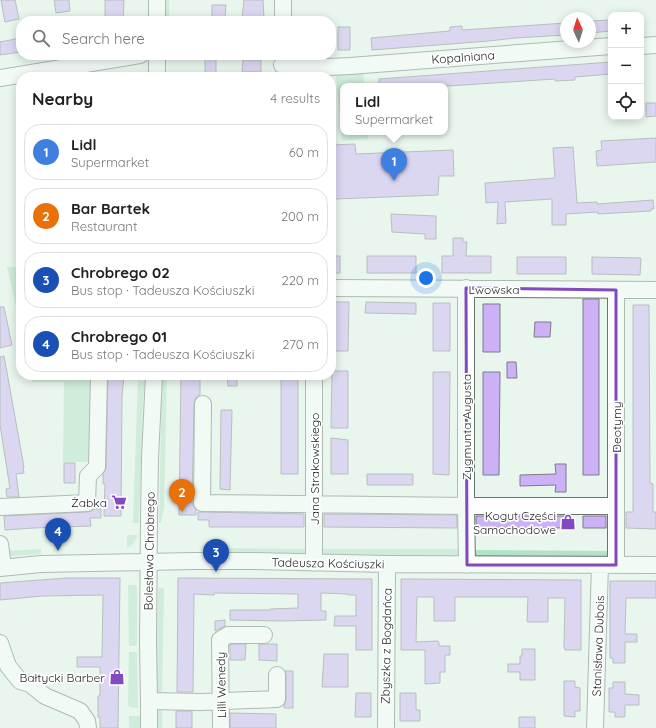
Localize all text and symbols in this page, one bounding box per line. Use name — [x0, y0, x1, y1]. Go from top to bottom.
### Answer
north arrow — [560, 12, 596, 48]
map controls — [608, 12, 644, 120]
button: + — [608, 12, 644, 48]
search box — [16, 16, 336, 60]
icon: search — [30, 27, 52, 49]
text: Search here — [62, 29, 145, 48]
street label: Kopalniana — [431, 47, 495, 67]
button: − — [608, 48, 644, 84]
popup — [340, 83, 448, 135]
button: locate — [608, 84, 644, 120]
text: Nearby — [32, 88, 93, 109]
text: 4 results — [270, 90, 320, 106]
text: Lidl — [355, 92, 380, 111]
text: Supermarket — [355, 111, 433, 127]
text: Lidl — [71, 135, 96, 154]
text: 1 — [43, 144, 49, 160]
text: 60 m — [289, 144, 319, 160]
pin: 1 — [381, 148, 407, 181]
text: Supermarket — [71, 154, 149, 170]
text: Bar Bartek — [71, 199, 150, 218]
text: 2 — [42, 208, 50, 224]
text: 200 m — [281, 208, 319, 224]
text: Restaurant — [71, 218, 137, 234]
text: Chrobrego 02 — [71, 263, 170, 282]
your location — [416, 268, 436, 288]
text: 3 — [43, 272, 49, 288]
text: 220 m — [281, 272, 319, 288]
text: Bus stop · Tadeusza Kościuszki — [71, 282, 255, 298]
street label: Lwowska — [469, 282, 519, 297]
text: Chrobrego 01 — [71, 327, 167, 346]
text: 4 — [42, 336, 50, 352]
text: 270 m — [282, 336, 319, 352]
text: Bus stop · Tadeusza Kościuszki — [71, 346, 255, 362]
street label: Zygmunta Augusta — [459, 374, 474, 480]
street label: Deotymy — [609, 401, 624, 453]
street label: Jana Strakowskiego — [307, 413, 322, 525]
pin: 2 — [169, 479, 195, 512]
street label: Bolesława Chrobrego — [140, 491, 158, 611]
supermarket icon: Żabka — [110, 493, 128, 511]
place label: Żabka — [71, 495, 107, 510]
place label: Kogut Części Samochodowe — [473, 508, 556, 537]
shop icon: Kogut Części Samochodowe — [559, 513, 577, 531]
pin: 4 — [45, 518, 71, 551]
pin: 3 — [203, 539, 229, 572]
street label: Tadeusza Kościuszki — [271, 555, 385, 571]
street label: Zbyszka z Bogdańca — [377, 588, 395, 704]
street label: Stanisława Dubois — [589, 595, 607, 697]
street label: Lilli Wenedy — [213, 652, 229, 718]
shop icon: Bałtycki Barber — [108, 668, 126, 686]
place label: Bałtycki Barber — [19, 670, 105, 685]

